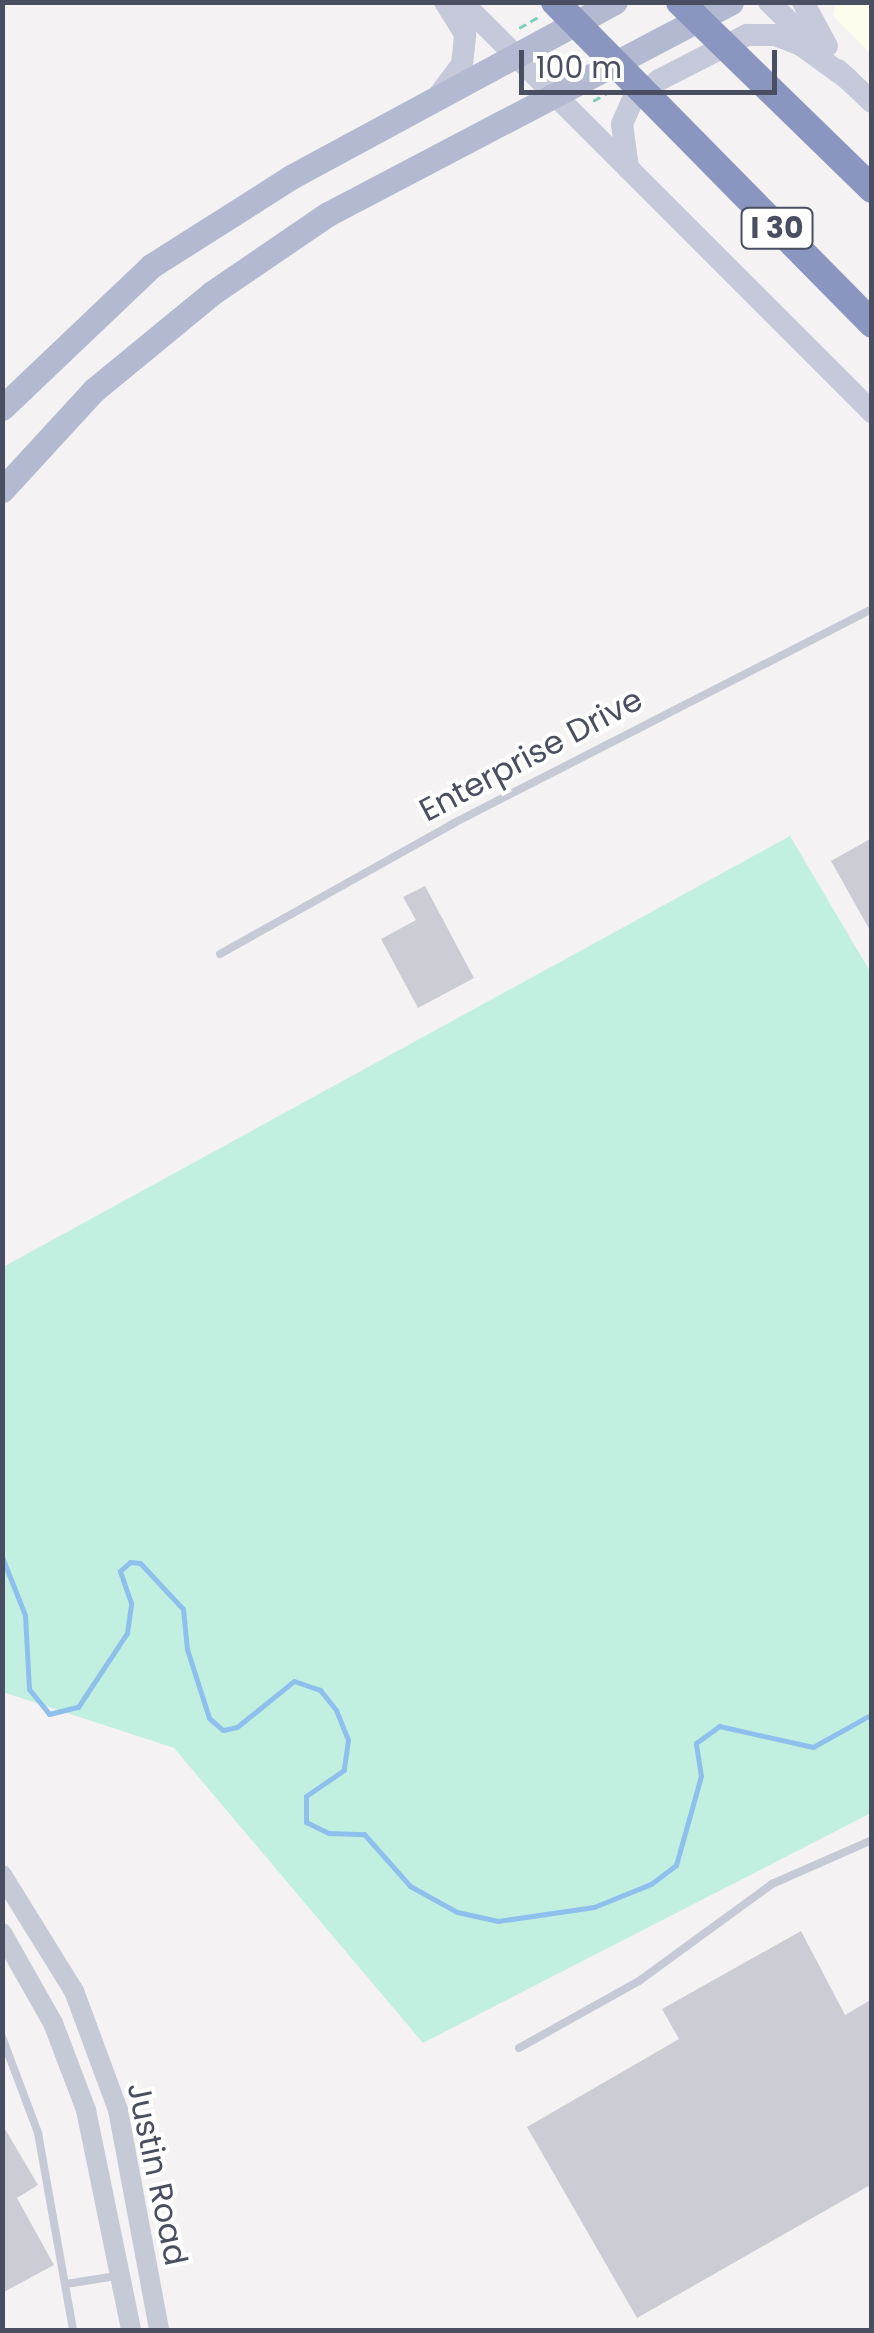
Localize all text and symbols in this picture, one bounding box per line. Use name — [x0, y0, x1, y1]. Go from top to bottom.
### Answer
scale bar — [524, 30, 782, 92]
text: 100 m — [536, 46, 622, 89]
road number: I 30 — [740, 203, 814, 253]
street label: Enterprise Drive — [413, 680, 649, 830]
street label: Justin Road — [119, 2079, 195, 2269]

